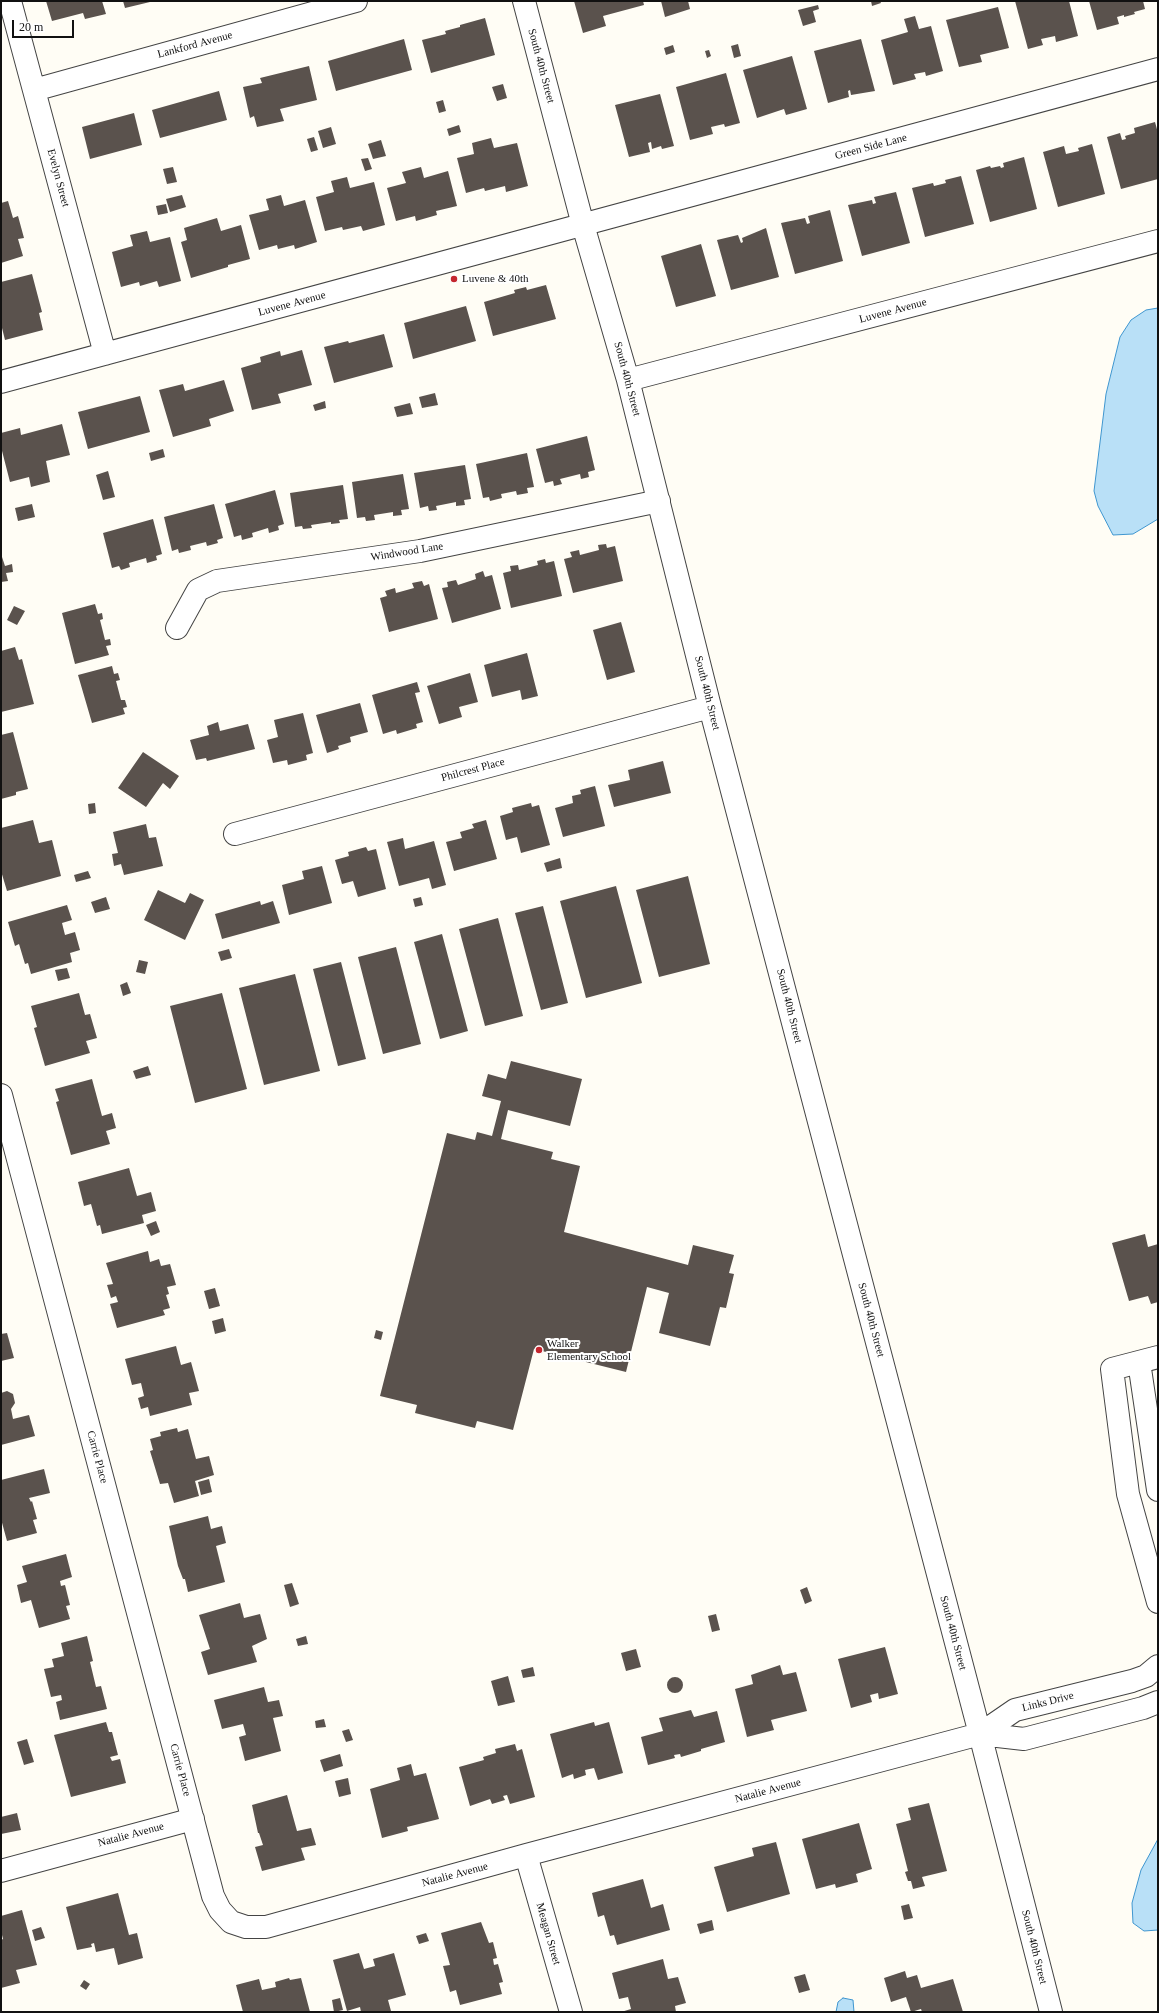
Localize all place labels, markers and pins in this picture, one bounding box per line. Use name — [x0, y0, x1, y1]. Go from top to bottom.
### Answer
place label: Luvene & 40th — [462, 272, 529, 286]
marker: Luvene & 40th — [449, 274, 459, 284]
place label: Walker Elementary School — [547, 1337, 631, 1363]
marker: Walker Elementary School — [534, 1345, 544, 1355]

